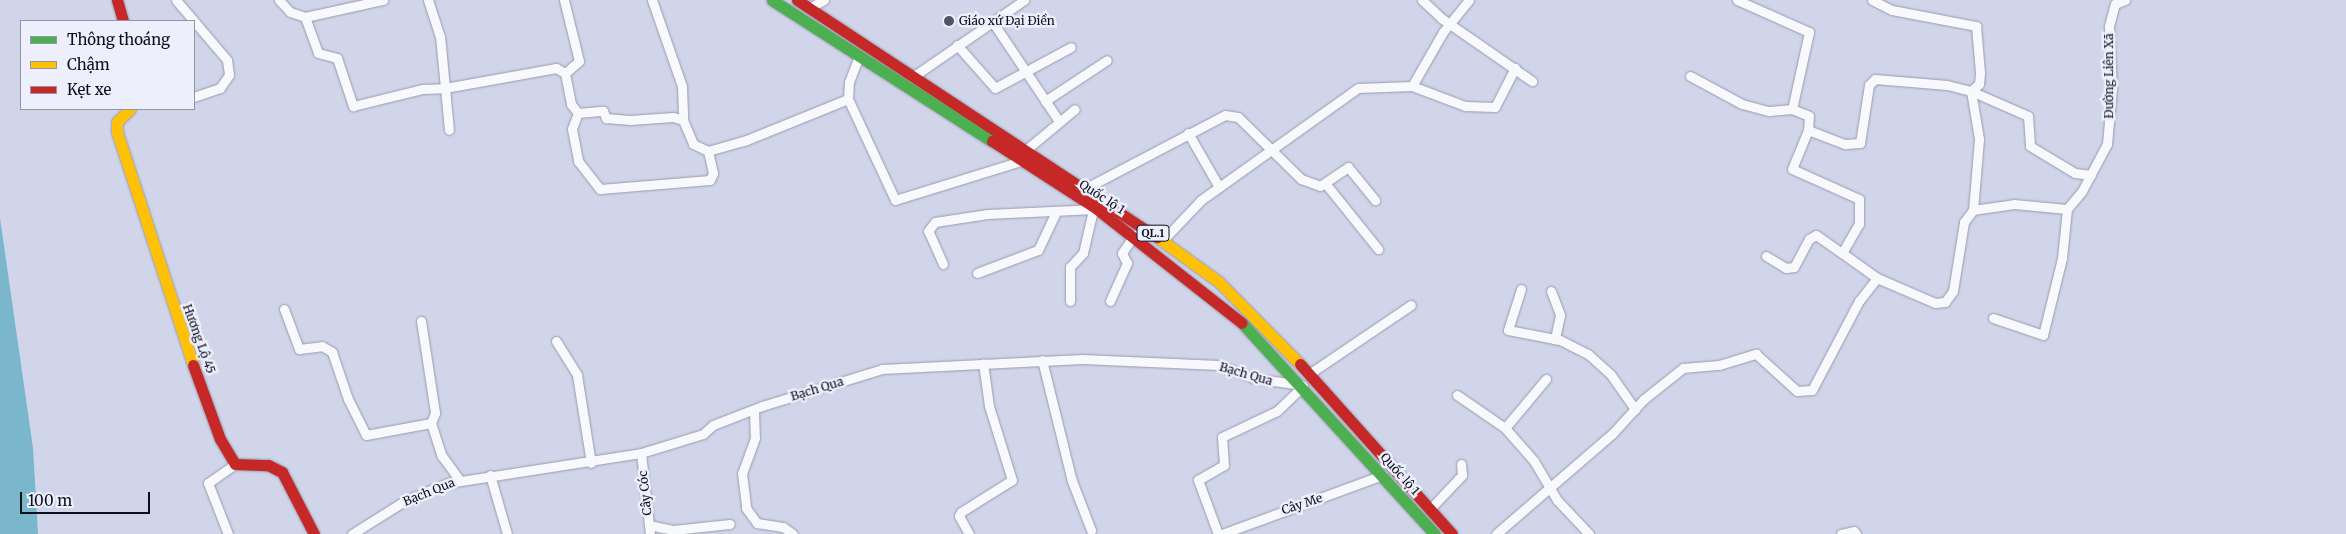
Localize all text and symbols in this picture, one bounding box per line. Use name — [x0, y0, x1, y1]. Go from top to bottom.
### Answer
place label: Giáo xứ Đại Điền — [959, 14, 1055, 28]
marker: Giáo xứ Đại Điền — [943, 15, 955, 27]
legend — [20, 20, 195, 110]
text: Thông thoáng — [67, 30, 170, 49]
street label: Đường Liên Xã — [2102, 33, 2116, 119]
text: Chậm — [67, 55, 110, 74]
text: Kẹt xe — [67, 80, 111, 99]
street label: Quốc lộ 1 — [1076, 177, 1128, 217]
road number: QL.1 — [1136, 224, 1170, 242]
street label: Hương Lộ 45 — [180, 302, 218, 376]
street label: Bạch Qua — [1218, 360, 1274, 388]
street label: Bạch Qua — [789, 374, 845, 404]
street label: Quốc lộ 1 — [1377, 450, 1423, 498]
street label: Cây Cóc — [635, 470, 655, 516]
street label: Bạch Qua — [401, 475, 457, 509]
scale bar — [22, 482, 152, 514]
text: 100 m — [28, 491, 72, 510]
street label: Cây Me — [1280, 491, 1324, 517]

